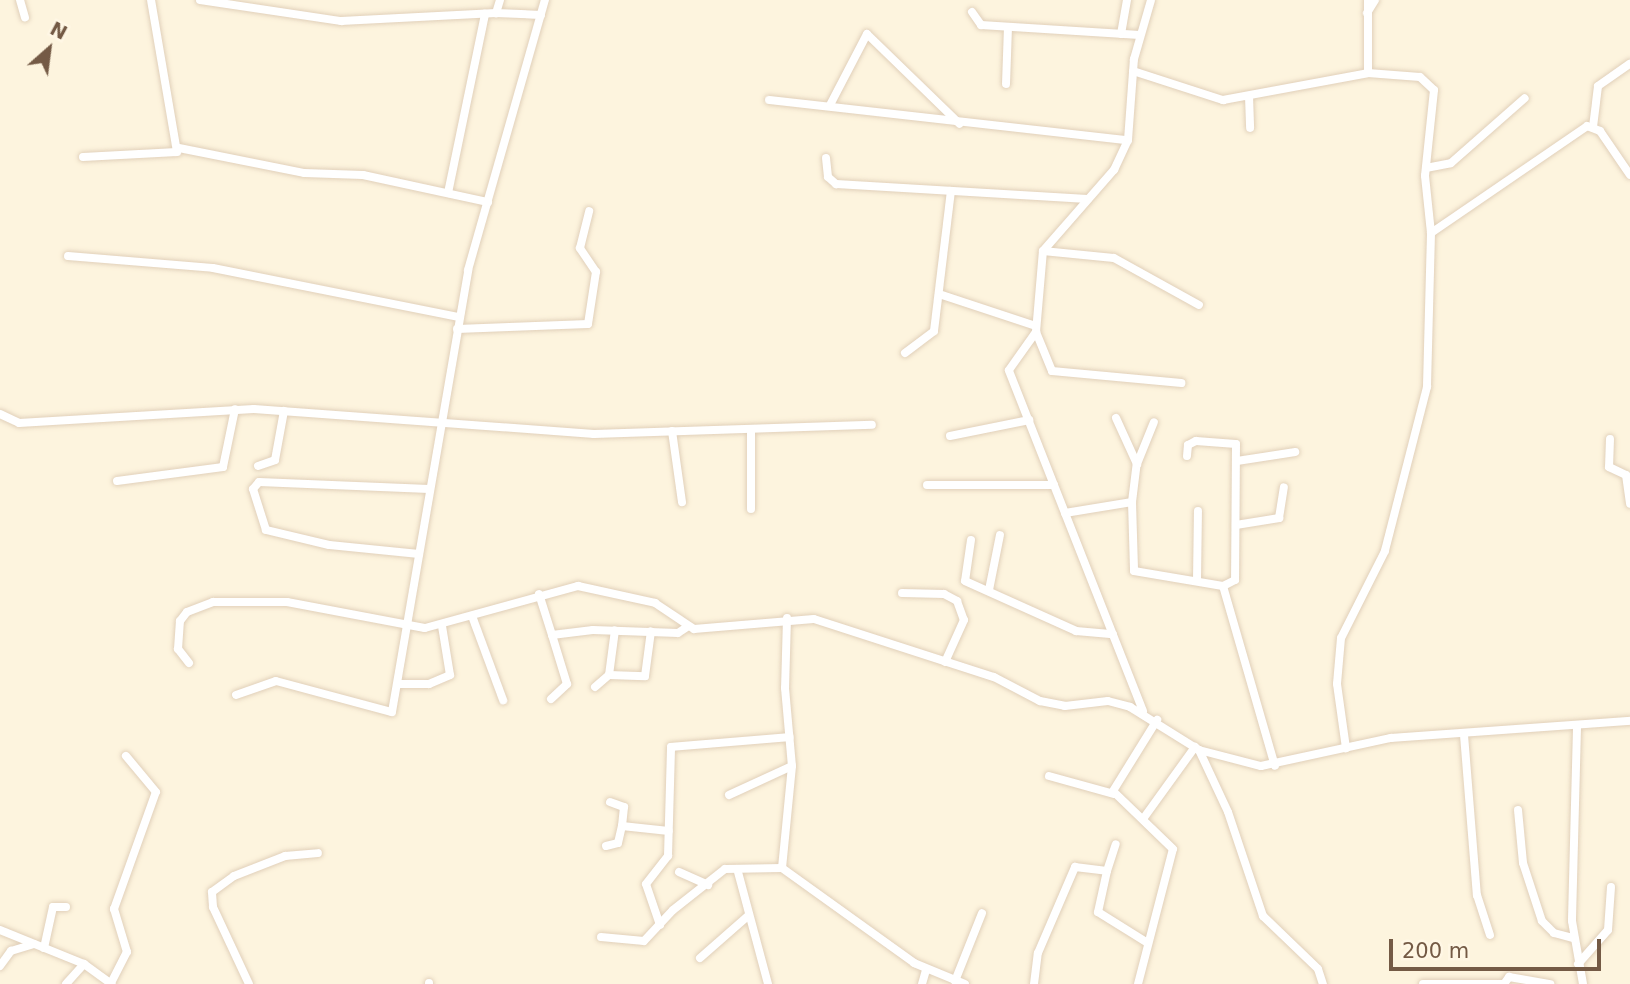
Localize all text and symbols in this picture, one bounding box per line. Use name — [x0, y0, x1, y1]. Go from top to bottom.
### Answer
north arrow — [14, 14, 84, 84]
text: N — [47, 17, 71, 44]
scale bar — [1392, 925, 1604, 969]
text: 200 m — [1402, 939, 1469, 963]

